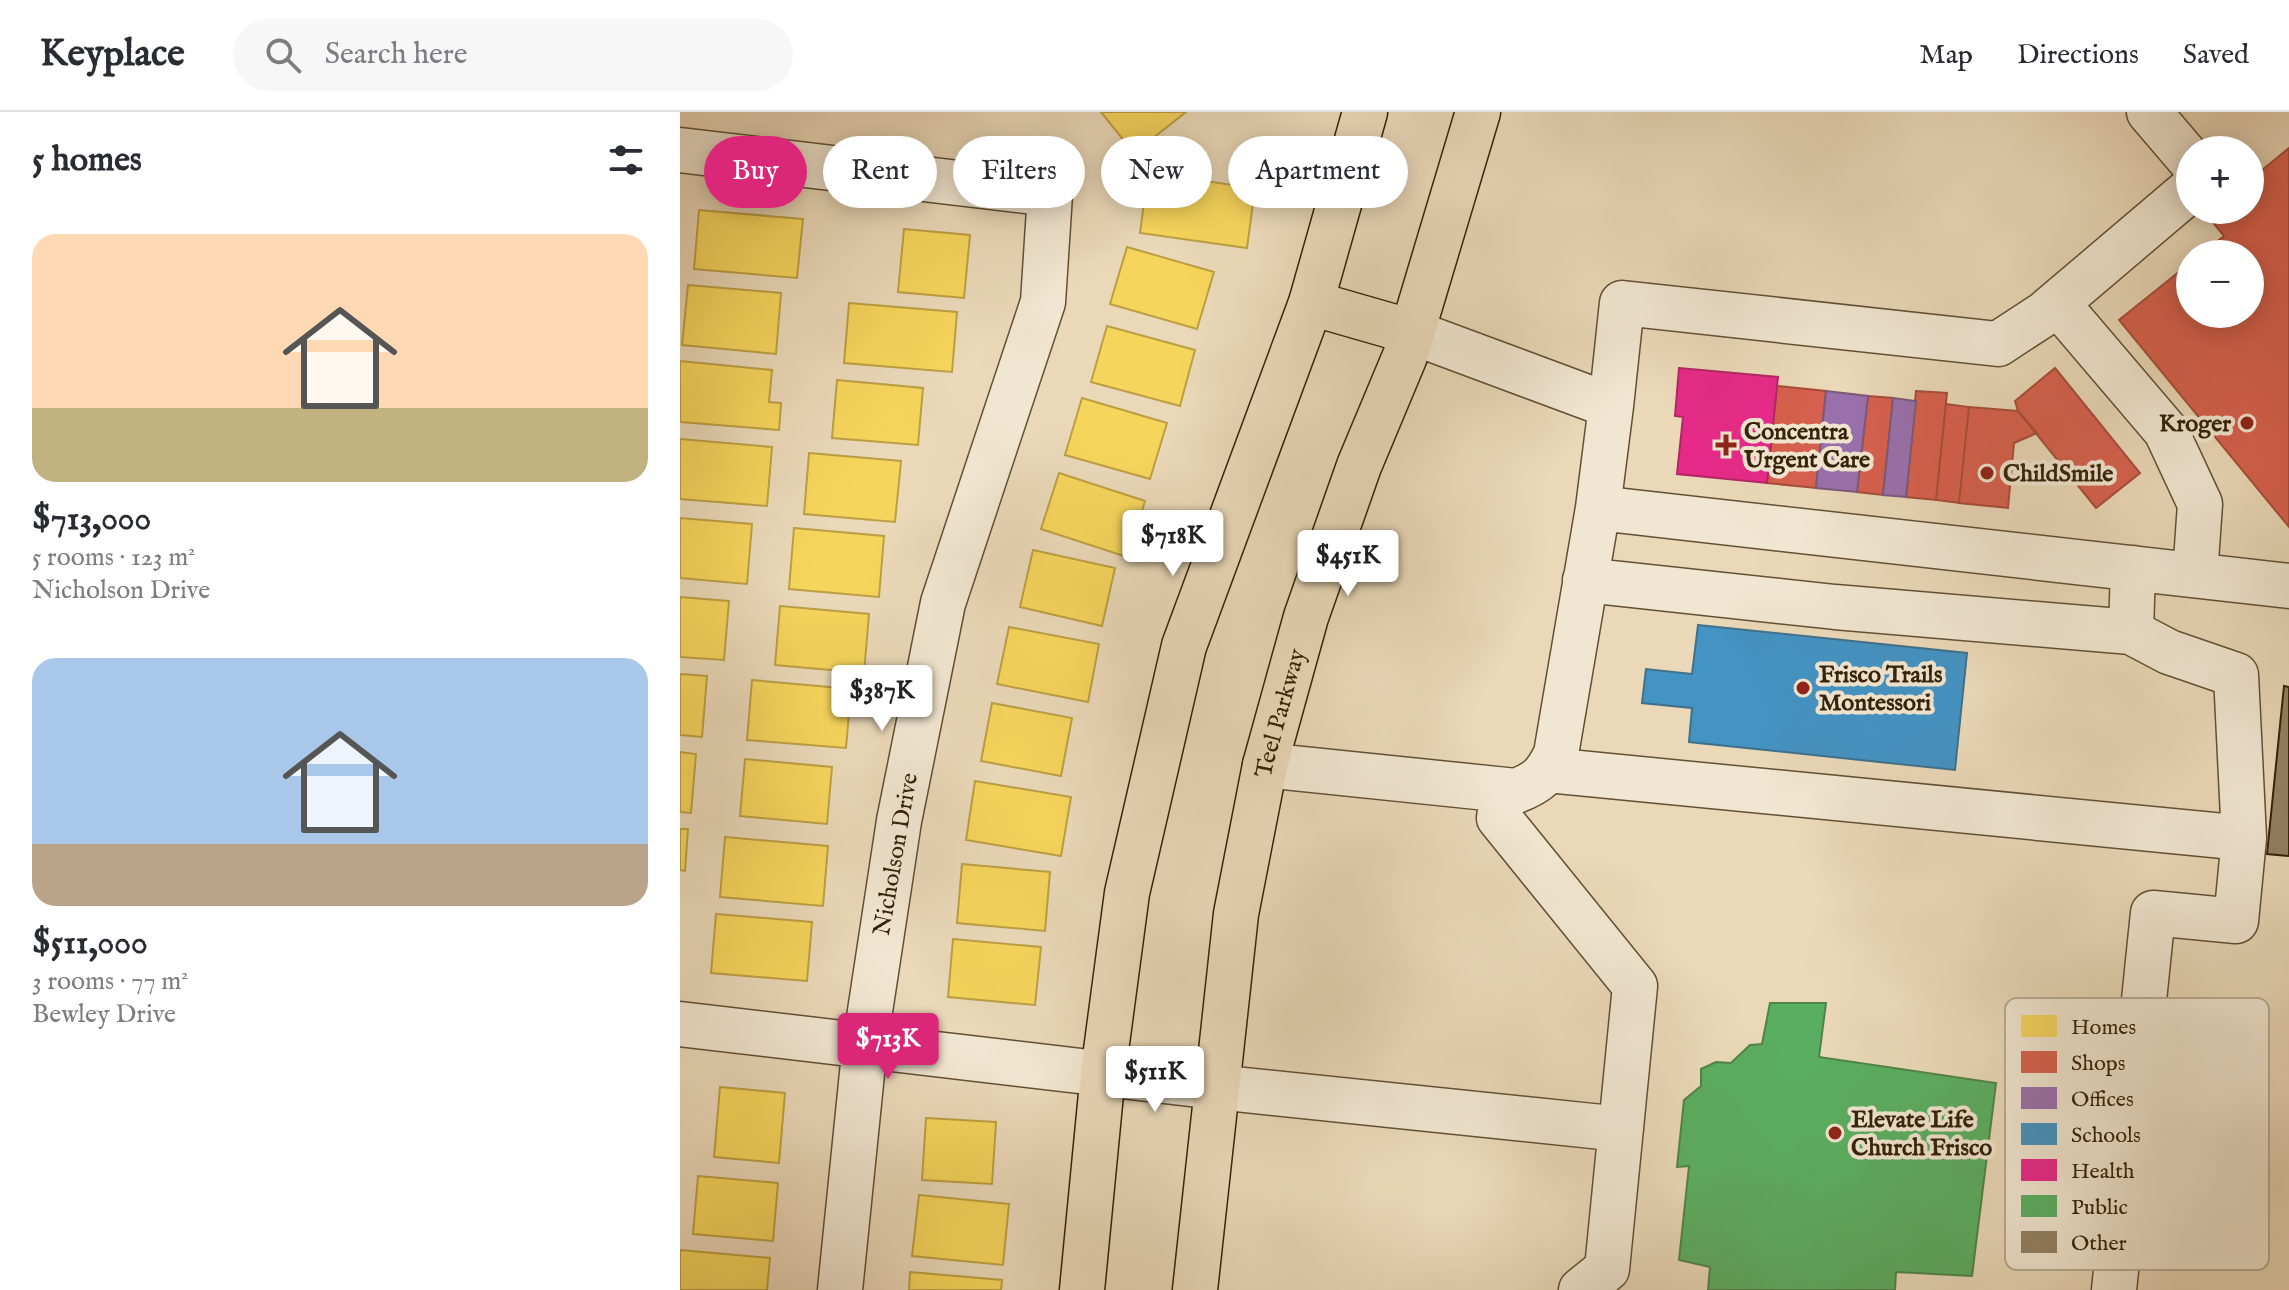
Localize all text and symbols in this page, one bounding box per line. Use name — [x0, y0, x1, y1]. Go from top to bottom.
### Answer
search box — [233, 19, 793, 91]
text: Keyplace — [40, 31, 185, 79]
icon: search — [261, 33, 305, 77]
text: Search here — [325, 36, 468, 74]
text: Map — [1919, 38, 1973, 73]
text: Directions — [2017, 38, 2139, 73]
text: Saved — [2183, 38, 2249, 73]
chip: Buy — [704, 136, 807, 208]
chip: Rent — [823, 136, 937, 208]
chip: Filters — [953, 136, 1085, 208]
chip: New — [1101, 136, 1212, 208]
chip: Apartment — [1228, 136, 1408, 208]
map controls — [2176, 136, 2264, 328]
button: + — [2176, 136, 2264, 224]
icon: filters — [604, 138, 648, 182]
text: 5 homes — [32, 139, 142, 182]
button: − — [2176, 240, 2264, 328]
icon: home — [268, 286, 412, 430]
place label: Kroger — [2159, 409, 2231, 440]
marker: Kroger — [2238, 414, 2256, 432]
place label: Concentra Urgent Care — [1743, 417, 1870, 476]
marker: Concentra Urgent Care — [1715, 434, 1737, 456]
place label: ChildSmile — [2003, 459, 2113, 490]
marker: ChildSmile — [1978, 464, 1996, 482]
text: $713,000 — [32, 498, 151, 541]
pin: $718K — [1117, 510, 1229, 578]
text: $718K — [1140, 519, 1206, 552]
pin: $451K — [1292, 530, 1404, 598]
text: $451K — [1316, 539, 1380, 572]
text: 5 rooms · 123 m² — [32, 541, 196, 574]
text: Nicholson Drive — [32, 574, 210, 607]
street label: Teel Parkway — [1249, 645, 1314, 780]
place label: Frisco Trails Montessori — [1819, 660, 1943, 719]
pin: $387K — [826, 665, 938, 733]
text: $387K — [849, 674, 915, 707]
marker: Frisco Trails Montessori — [1794, 679, 1812, 697]
icon: home — [268, 710, 412, 854]
street label: Nicholson Drive — [867, 771, 926, 938]
text: $511,000 — [32, 922, 148, 965]
text: 3 rooms · 77 m² — [32, 965, 189, 998]
text: Bewley Drive — [32, 998, 176, 1031]
legend — [2005, 998, 2269, 1270]
pin: $713K — [832, 1013, 944, 1081]
text: Homes — [2071, 1014, 2136, 1042]
text: $713K — [856, 1022, 920, 1055]
pin: $511K — [1099, 1046, 1211, 1114]
text: Shops — [2071, 1050, 2125, 1078]
text: $511K — [1124, 1055, 1186, 1088]
text: Offices — [2071, 1086, 2134, 1114]
place label: Elevate Life Church Frisco — [1851, 1105, 1992, 1164]
text: Schools — [2071, 1122, 2141, 1150]
marker: Elevate Life Church Frisco — [1826, 1124, 1844, 1142]
text: Health — [2071, 1158, 2135, 1186]
text: Public — [2071, 1194, 2128, 1222]
text: Other — [2071, 1230, 2127, 1258]

